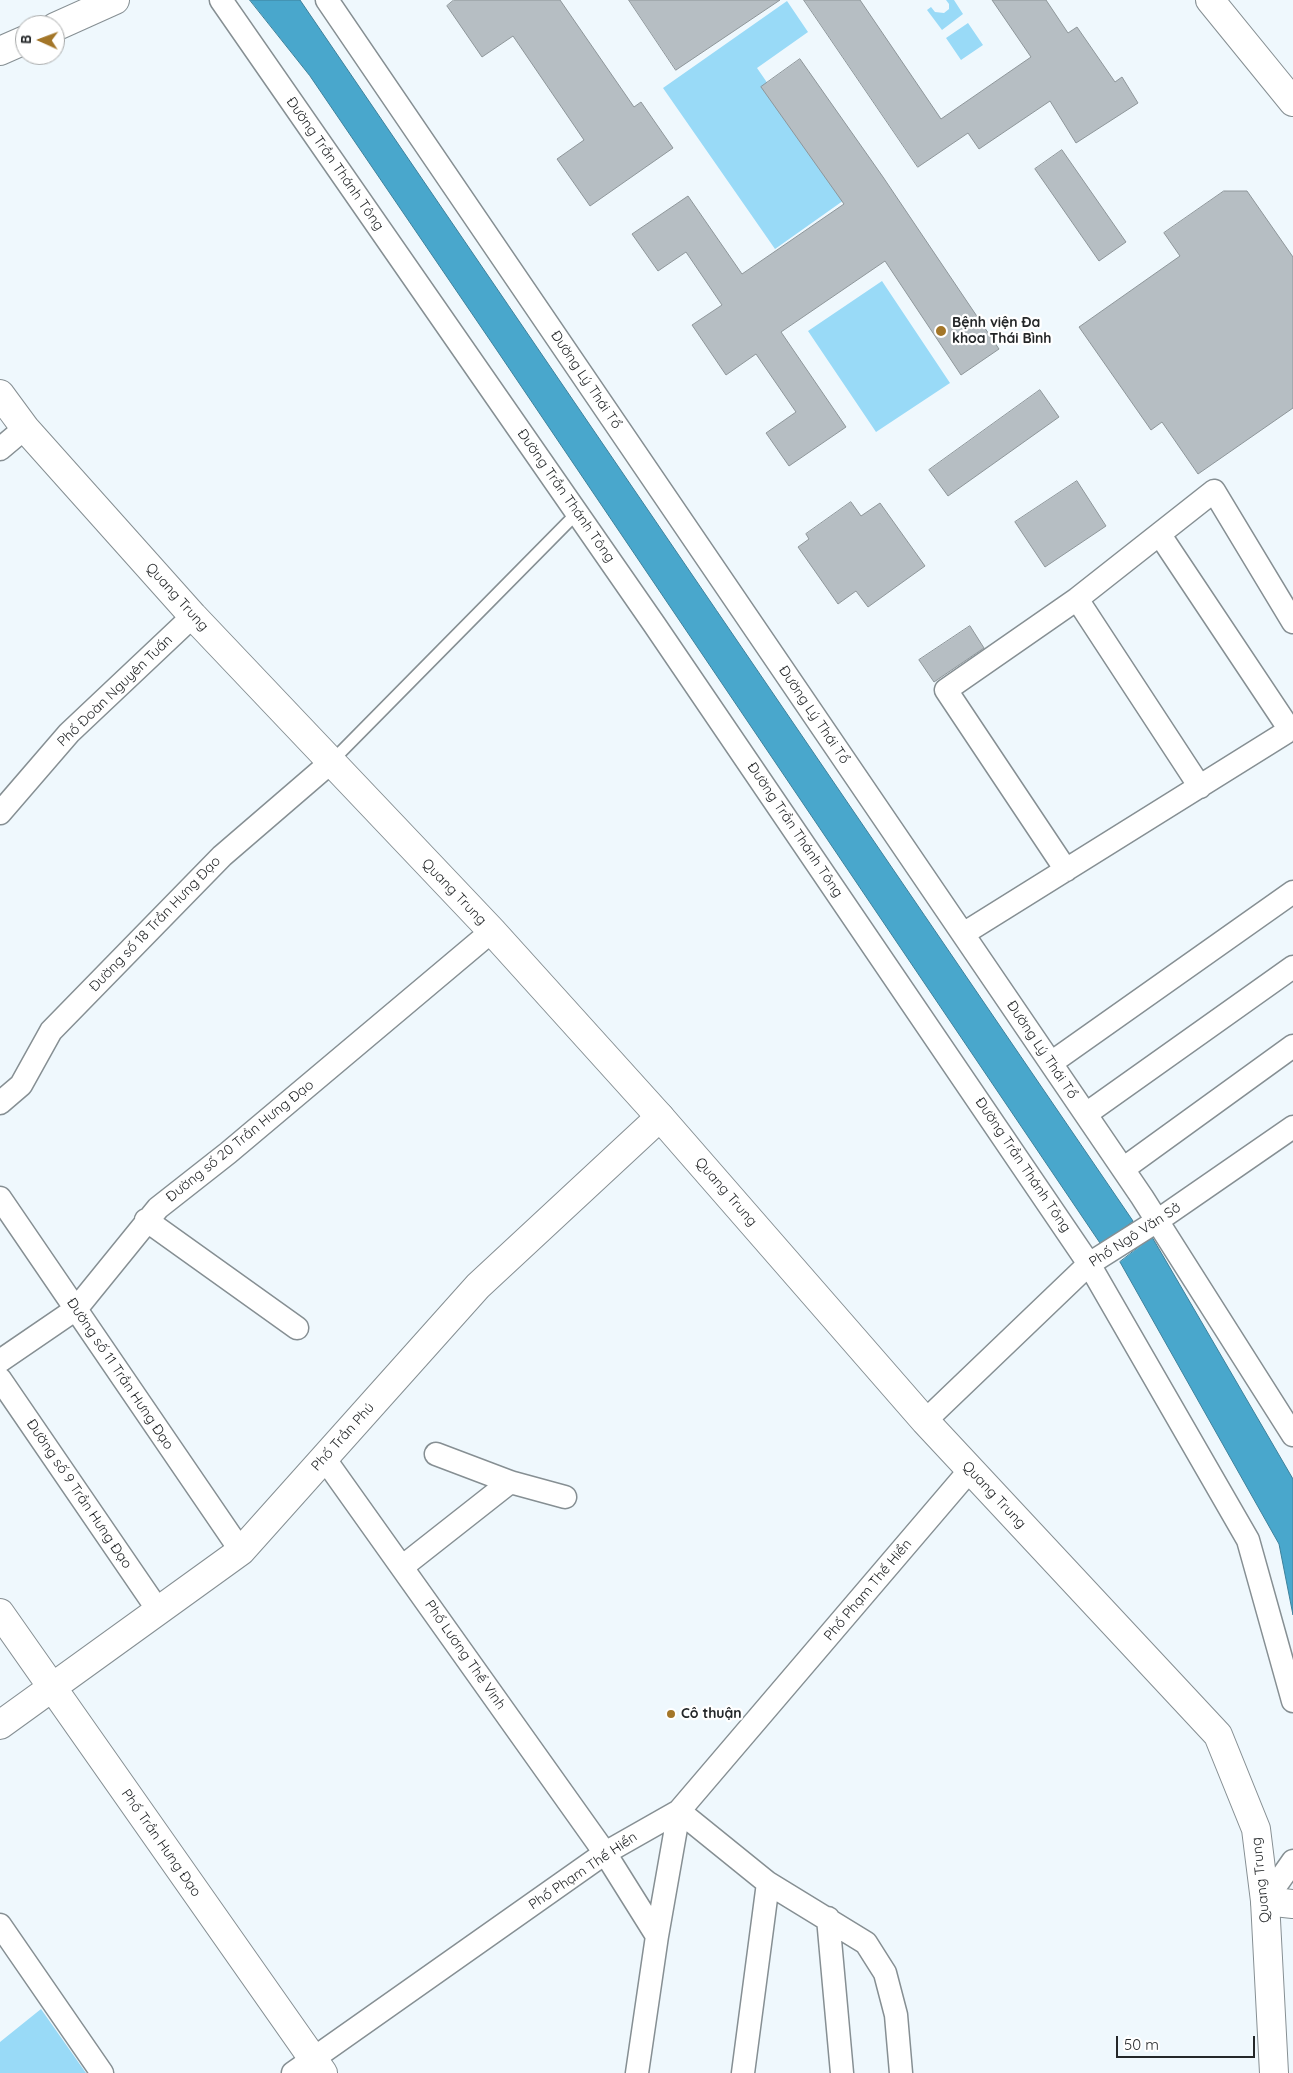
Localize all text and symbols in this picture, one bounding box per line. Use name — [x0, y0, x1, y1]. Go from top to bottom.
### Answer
north arrow — [15, 15, 65, 65]
text: B — [17, 35, 35, 44]
street label: Đường Trần Thánh Tông — [283, 94, 387, 234]
place label: Bệnh viện Đa khoa Thái Bình — [952, 315, 1052, 348]
marker: Bệnh viện Đa khoa Thái Bình — [934, 324, 948, 338]
street label: Đường Lý Thái Tổ — [547, 328, 625, 432]
street label: Đường Trần Thánh Tông — [514, 426, 618, 566]
street label: Quang Trung — [142, 560, 212, 634]
street label: Phố Đoàn Nguyên Tuấn — [54, 632, 176, 750]
street label: Đường Lý Thái Tổ — [775, 663, 853, 767]
street label: Đường Trần Thánh Tông — [744, 759, 846, 901]
street label: Đường số 18 Trần Hưng Đạo — [86, 853, 224, 995]
street label: Quang Trung — [418, 855, 490, 929]
street label: Đường Lý Thái Tổ — [1003, 998, 1081, 1102]
street label: Đường số 20 Trần Hưng Đạo — [163, 1076, 317, 1206]
street label: Đường Trần Thánh Tông — [972, 1094, 1074, 1236]
street label: Quang Trung — [692, 1154, 760, 1230]
street label: Phố Ngô Văn Sở — [1086, 1199, 1184, 1271]
street label: Đường số 11 Trần Hưng Đạo — [63, 1295, 177, 1453]
street label: Phố Trần Phú — [308, 1399, 378, 1475]
street label: Đường số 9 Trần Hưng Đạo — [23, 1416, 135, 1572]
street label: Quang Trung — [959, 1458, 1029, 1532]
street label: Phố Phạm Thế Hiển — [821, 1536, 915, 1644]
street label: Phố Lương Thế Vinh — [421, 1597, 509, 1713]
place label: Cô thuận — [681, 1706, 742, 1722]
marker: Cô thuận — [665, 1708, 677, 1720]
street label: Phố Trần Hưng Đạo — [118, 1786, 204, 1900]
street label: Phố Phạm Thế Hiển — [526, 1828, 640, 1914]
street label: Quang Trung — [1248, 1836, 1274, 1924]
scale bar — [1118, 2026, 1257, 2058]
text: 50 m — [1124, 2035, 1159, 2054]

